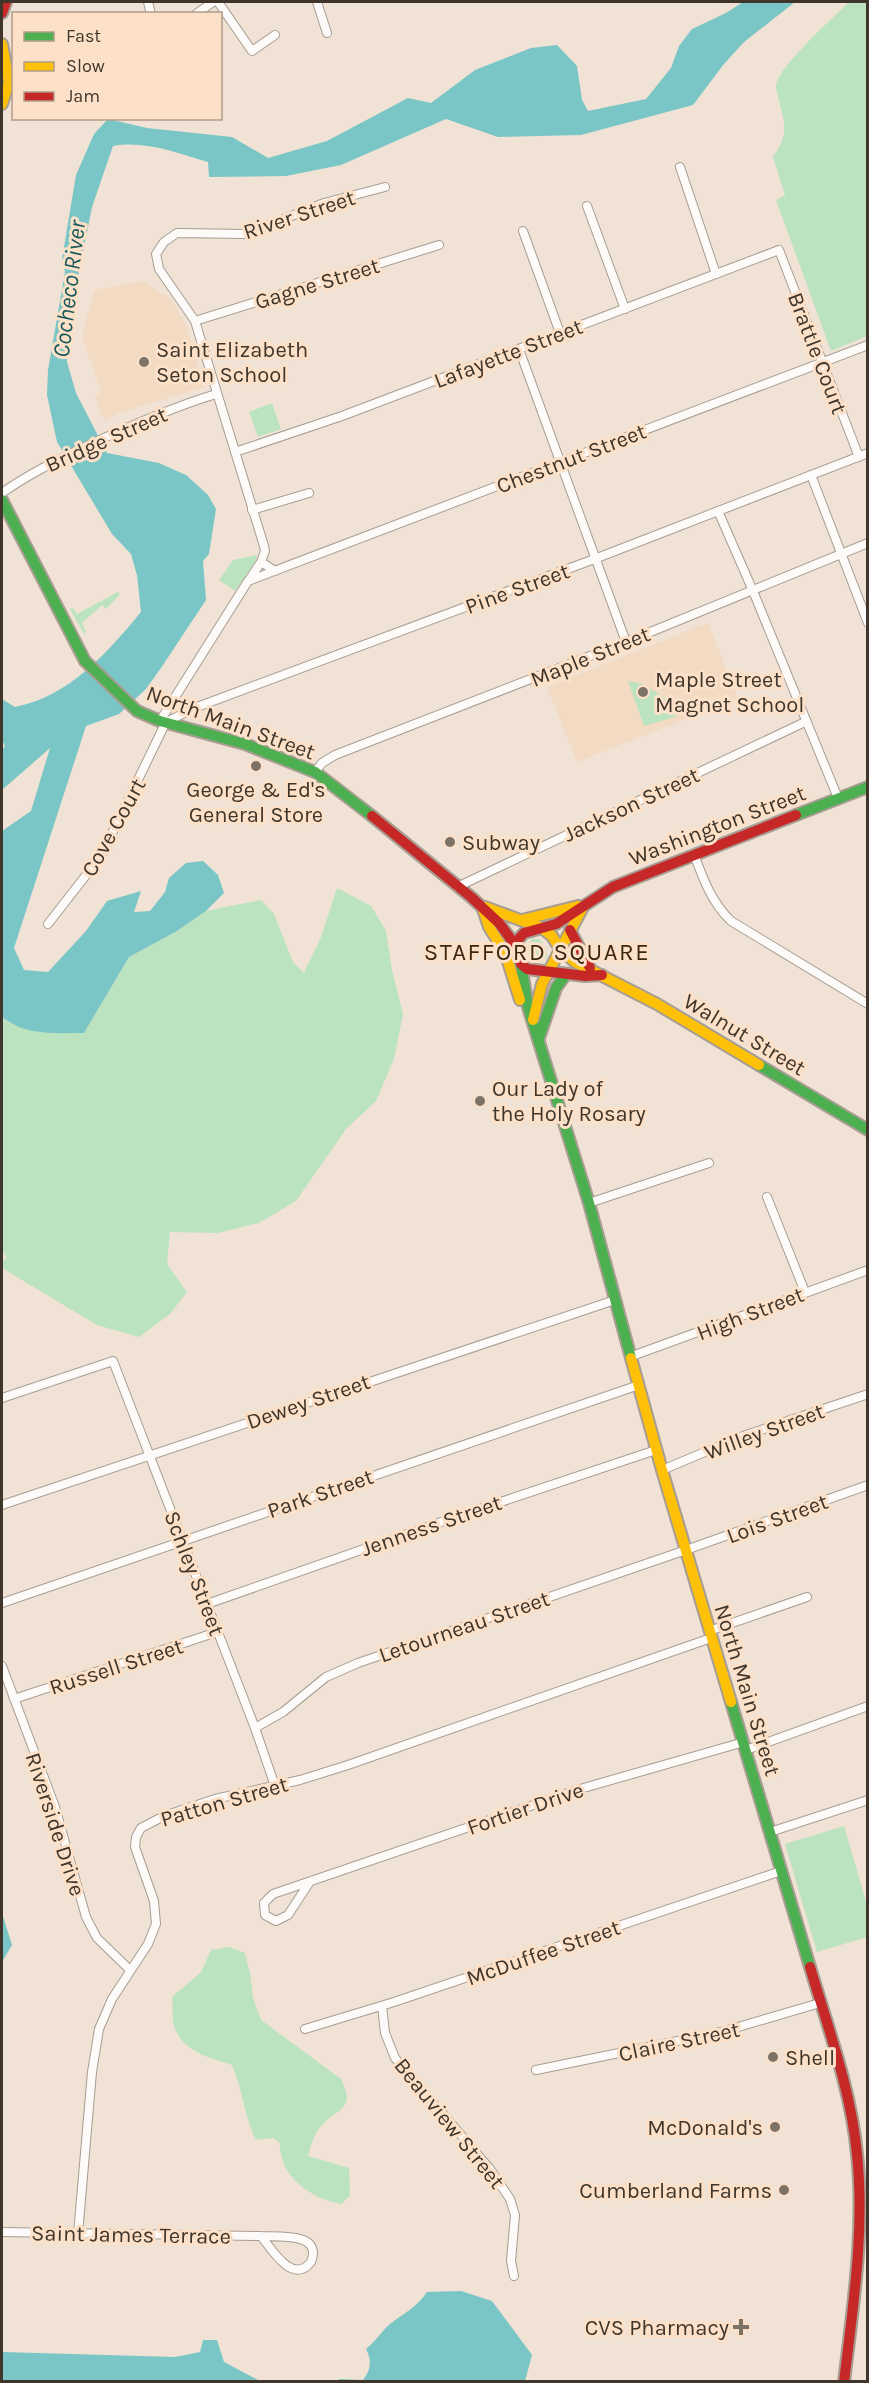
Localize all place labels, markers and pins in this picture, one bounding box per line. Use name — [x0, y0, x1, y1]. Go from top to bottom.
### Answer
place label: Saint Elizabeth Seton School — [156, 337, 308, 388]
marker: Saint Elizabeth Seton School — [137, 355, 151, 369]
place label: Maple Street Magnet School — [655, 667, 804, 718]
marker: Maple Street Magnet School — [636, 685, 650, 699]
marker: George & Ed's General Store — [249, 759, 263, 773]
place label: George & Ed's General Store — [186, 777, 326, 828]
place label: Subway — [462, 830, 540, 856]
marker: Subway — [443, 835, 457, 849]
place label: Our Lady of the Holy Rosary — [492, 1076, 646, 1127]
marker: Our Lady of the Holy Rosary — [473, 1094, 487, 1108]
place label: Shell — [785, 2045, 835, 2071]
marker: Shell — [766, 2050, 780, 2064]
place label: McDonald's — [647, 2115, 763, 2141]
marker: McDonald's — [768, 2120, 782, 2134]
place label: Cumberland Farms — [579, 2178, 772, 2204]
marker: Cumberland Farms — [777, 2183, 791, 2197]
place label: CVS Pharmacy — [585, 2315, 729, 2341]
marker: CVS Pharmacy — [734, 2320, 748, 2334]

